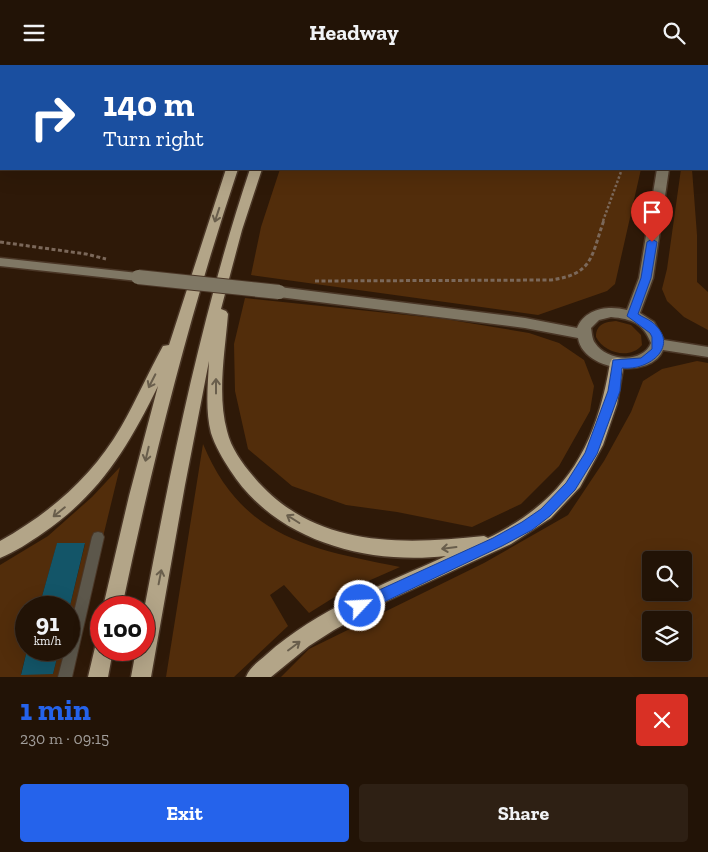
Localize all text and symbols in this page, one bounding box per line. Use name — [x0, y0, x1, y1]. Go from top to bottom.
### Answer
icon: menu — [20, 19, 48, 47]
text: Headway — [309, 19, 399, 46]
icon: search — [660, 19, 688, 47]
text: 140 m — [103, 83, 194, 125]
icon: right — [20, 85, 85, 150]
text: Turn right — [103, 125, 204, 152]
pin — [631, 191, 673, 242]
icon: arrive — [638, 198, 666, 226]
one-way arrow — [212, 207, 222, 223]
one-way arrow — [147, 373, 156, 388]
one-way arrow — [211, 379, 221, 395]
one-way arrow — [142, 445, 151, 461]
one-way arrow — [52, 506, 65, 517]
one-way arrow — [286, 514, 300, 524]
one-way arrow — [441, 543, 457, 553]
map controls — [642, 551, 692, 661]
button: search — [642, 551, 692, 601]
one-way arrow — [155, 570, 165, 586]
position arrow — [333, 579, 385, 631]
speed limit sign: 100 — [90, 596, 155, 661]
text: 91 — [36, 607, 59, 637]
button: layers — [642, 611, 692, 661]
text: km/h — [34, 634, 61, 648]
one-way arrow — [287, 640, 300, 651]
text: 1 min — [20, 692, 91, 728]
button: close — [636, 694, 688, 746]
text: 230 m · 09:15 — [20, 729, 109, 748]
button: Exit — [20, 784, 349, 842]
button: Share — [359, 784, 688, 842]

